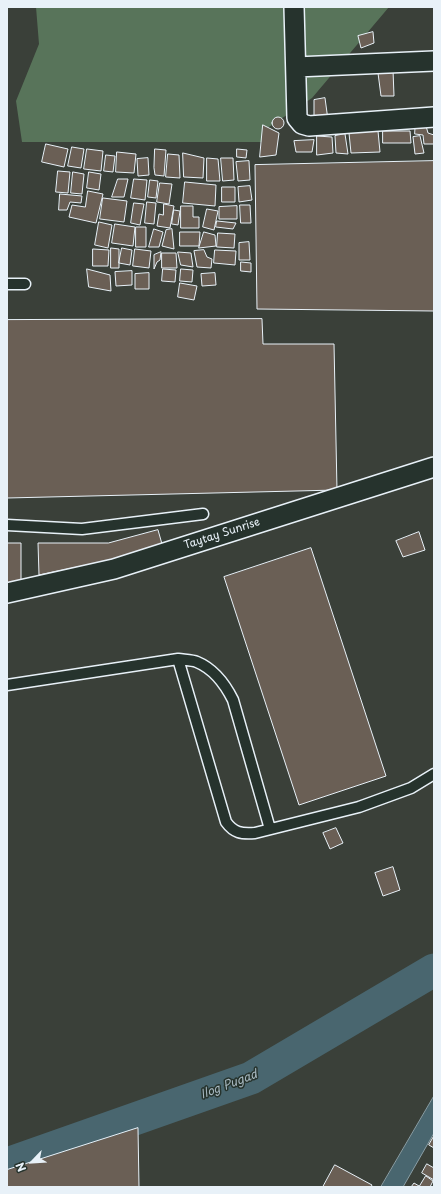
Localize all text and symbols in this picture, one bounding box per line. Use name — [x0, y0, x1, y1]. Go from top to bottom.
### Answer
street label: Taytay Sunrise — [182, 516, 262, 552]
water label: Ilog Pugad — [198, 1068, 260, 1102]
north arrow — [12, 1142, 52, 1182]
text: N — [11, 1160, 30, 1175]

